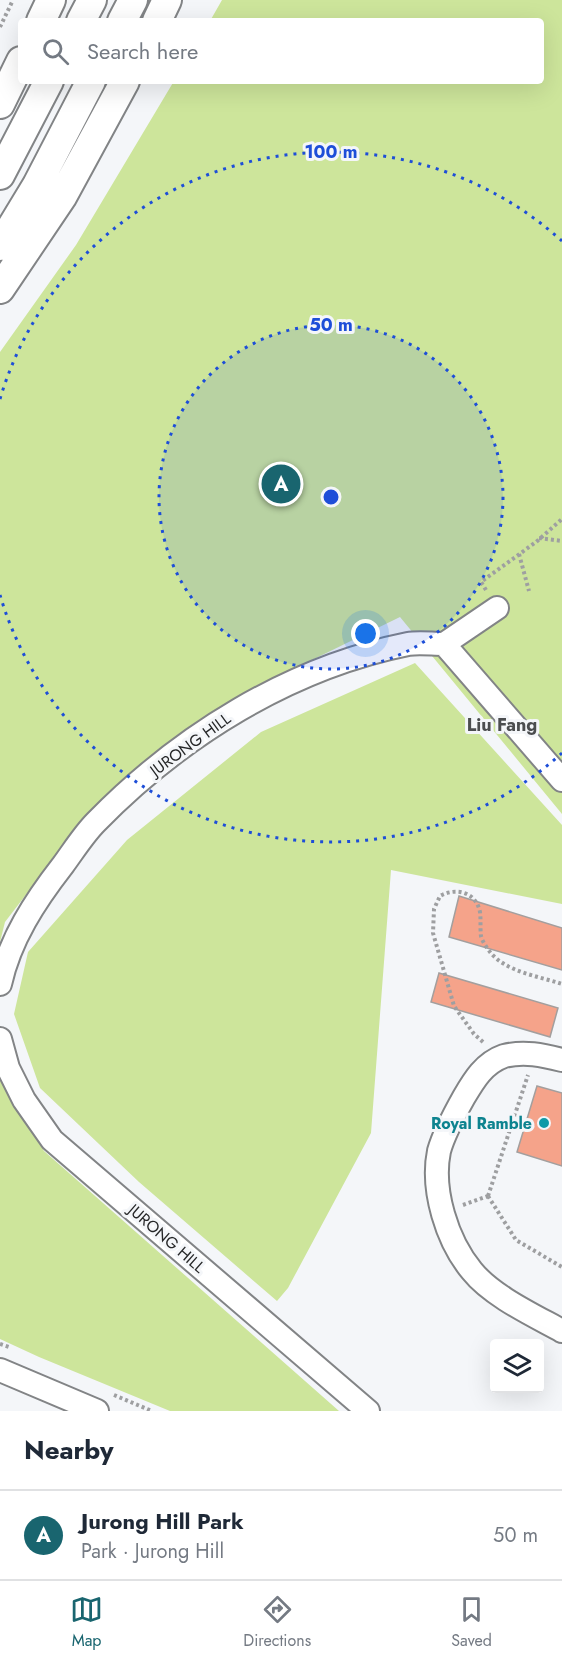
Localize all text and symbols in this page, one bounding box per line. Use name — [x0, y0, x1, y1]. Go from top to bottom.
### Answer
search box — [18, 18, 544, 84]
icon: search — [39, 35, 72, 68]
text: Search here — [87, 35, 198, 67]
text: 100 m — [304, 139, 358, 165]
text: 50 m — [309, 312, 353, 338]
pin: A — [262, 462, 300, 506]
centre of rings — [321, 487, 341, 507]
your location — [351, 619, 380, 648]
street label: JURONG HILL — [144, 707, 236, 783]
district label: Liu Fang — [467, 712, 537, 738]
place label: Royal Ramble — [431, 1112, 532, 1135]
marker: Royal Ramble — [537, 1116, 551, 1130]
street label: JURONG HILL — [122, 1197, 211, 1279]
map controls — [490, 1339, 544, 1393]
button: layers — [490, 1339, 544, 1393]
text: Nearby — [24, 1431, 113, 1469]
text: Jurong Hill Park — [81, 1505, 244, 1537]
text: A — [36, 1521, 51, 1550]
text: 50 m — [493, 1521, 538, 1550]
text: Park · Jurong Hill — [81, 1537, 224, 1566]
tab: Map — [70, 1593, 103, 1652]
tab: Directions — [243, 1593, 311, 1652]
tab: Saved — [451, 1593, 492, 1652]

